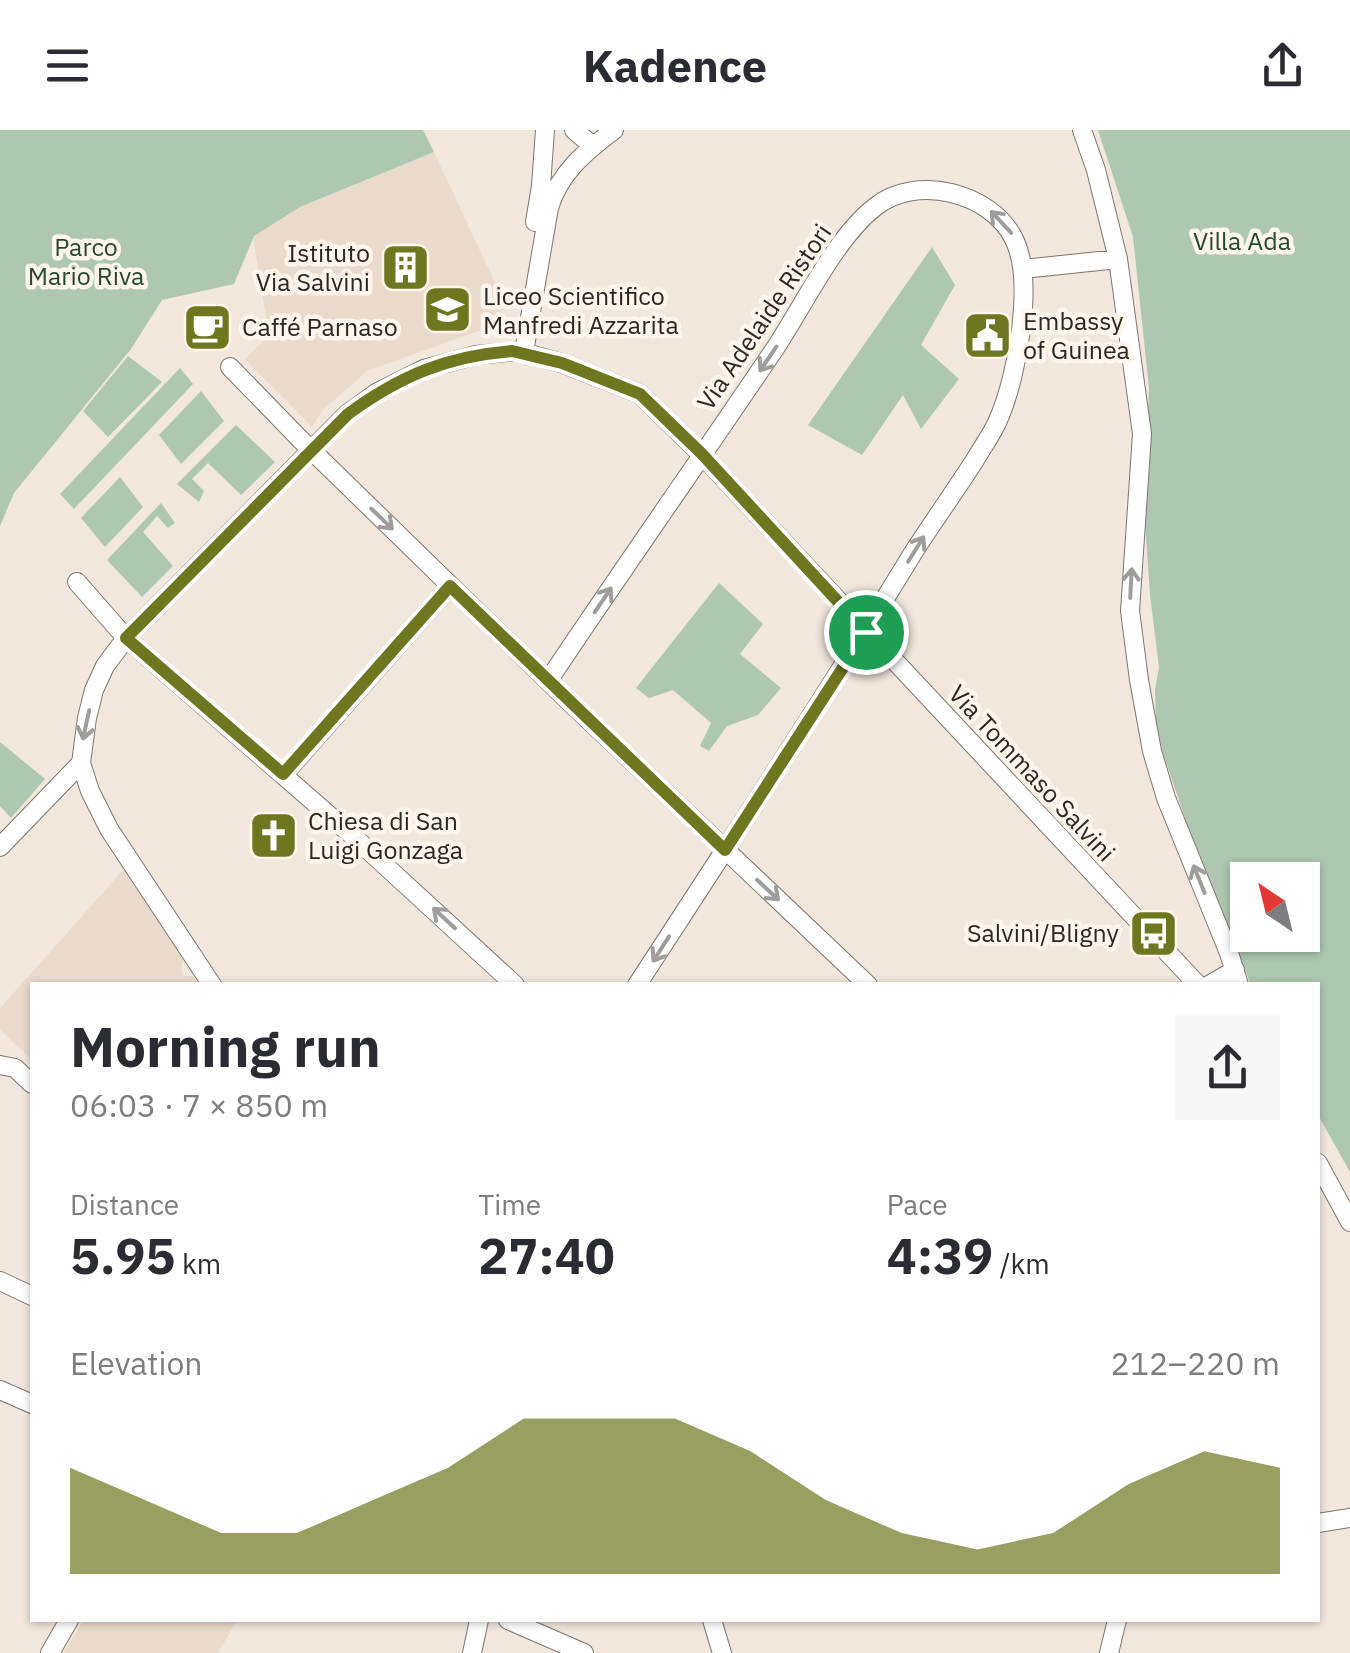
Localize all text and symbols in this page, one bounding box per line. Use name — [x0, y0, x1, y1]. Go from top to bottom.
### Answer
text: Kadence — [583, 36, 767, 94]
icon: menu — [40, 38, 95, 93]
icon: share — [1255, 38, 1310, 93]
one-way arrow — [989, 210, 1013, 236]
street label: Via Adelaide Ristori — [689, 217, 838, 416]
park label: Villa Ada — [1193, 224, 1291, 257]
park label: Parco Mario Riva — [28, 230, 144, 292]
place label: Istituto Via Salvini — [256, 236, 370, 298]
building icon: Istituto Via Salvini — [379, 241, 431, 293]
place label: Liceo Scientifico Manfredi Azzarita — [483, 279, 679, 341]
school or university icon: Liceo Scientifico Manfredi Azzarita — [422, 284, 474, 336]
cafe icon: Caffé Parnaso — [181, 301, 233, 353]
place label: Embassy of Guinea — [1023, 304, 1130, 366]
public building icon: Embassy of Guinea — [962, 309, 1014, 361]
place label: Caffé Parnaso — [242, 310, 398, 343]
one-way arrow — [758, 344, 779, 372]
one-way arrow — [370, 507, 394, 531]
one-way arrow — [906, 535, 927, 563]
one-way arrow — [1122, 568, 1141, 600]
one-way arrow — [592, 587, 613, 615]
pin — [824, 590, 909, 675]
icon: arrive — [839, 605, 894, 660]
street label: Via Tommaso Salvini — [942, 677, 1123, 868]
one-way arrow — [75, 708, 94, 740]
place label: Chiesa di San Luigi Gonzaga — [308, 804, 463, 866]
church icon: Chiesa di San Luigi Gonzaga — [247, 809, 299, 861]
north arrow — [1230, 862, 1320, 952]
map controls — [1230, 862, 1320, 952]
one-way arrow — [1189, 865, 1207, 895]
one-way arrow — [755, 878, 779, 902]
one-way arrow — [432, 906, 456, 930]
bus stop icon: Salvini/Bligny — [1128, 907, 1180, 959]
place label: Salvini/Bligny — [967, 916, 1120, 949]
one-way arrow — [650, 934, 671, 962]
text: Morning run — [70, 1011, 381, 1082]
button: share — [1175, 1015, 1280, 1120]
text: 06:03 · 7 × 850 m — [70, 1084, 328, 1126]
text: Distance — [70, 1186, 179, 1223]
text: Time — [478, 1186, 541, 1223]
text: Pace — [887, 1186, 948, 1223]
text: 5.95 — [70, 1223, 176, 1288]
text: 27:40 — [478, 1223, 615, 1288]
text: 4:39 — [887, 1223, 993, 1288]
text: km — [176, 1245, 221, 1282]
text: /km — [993, 1245, 1050, 1282]
text: Elevation — [70, 1342, 203, 1384]
text: 212–220 m — [1110, 1342, 1280, 1384]

